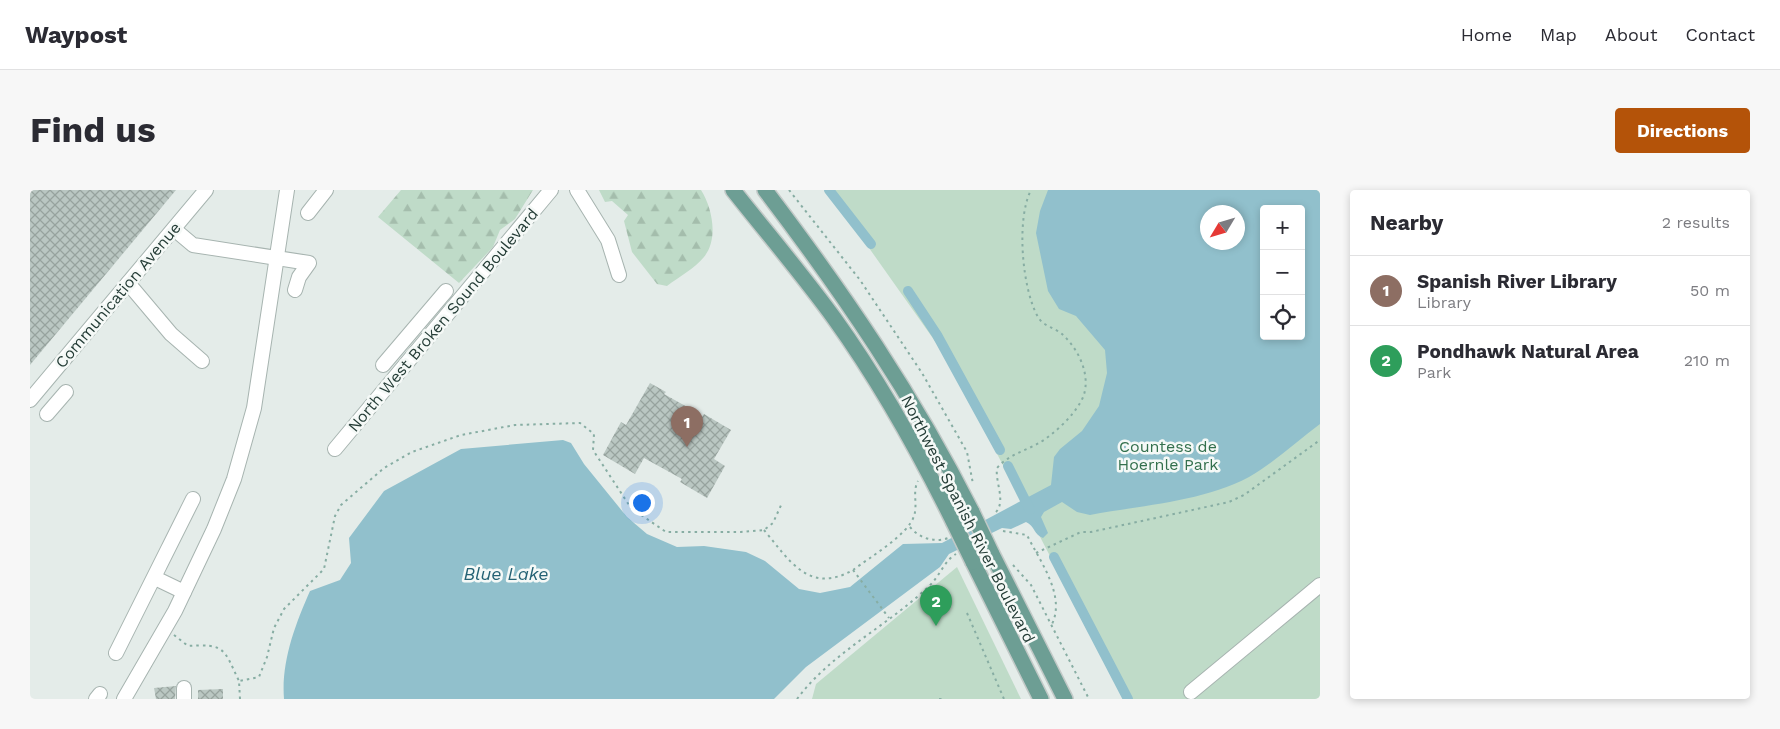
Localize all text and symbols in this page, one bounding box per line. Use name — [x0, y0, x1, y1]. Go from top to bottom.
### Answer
text: Waypost — [25, 21, 127, 49]
text: Home — [1461, 24, 1512, 45]
text: Map — [1540, 24, 1577, 45]
text: About — [1605, 24, 1657, 45]
text: Contact — [1685, 24, 1755, 45]
button: Directions — [1615, 108, 1750, 153]
text: Find us — [30, 109, 156, 151]
street label: North West Broken Sound Boulevard — [344, 204, 542, 436]
north arrow — [1200, 205, 1245, 250]
map controls — [1260, 205, 1305, 340]
button: + — [1260, 205, 1305, 250]
text: Nearby — [1370, 210, 1443, 235]
text: 2 results — [1662, 213, 1730, 232]
street label: Communication Avenue — [51, 218, 185, 372]
button: − — [1260, 250, 1305, 295]
text: Spanish River Library — [1417, 270, 1617, 293]
text: 1 — [1383, 281, 1389, 300]
text: 50 m — [1690, 281, 1730, 300]
text: Library — [1417, 293, 1471, 312]
button: locate — [1260, 295, 1305, 340]
text: Pondhawk Natural Area — [1417, 340, 1639, 363]
text: 2 — [1381, 351, 1391, 370]
text: 210 m — [1684, 351, 1730, 370]
text: Park — [1417, 363, 1451, 382]
street label: Northwest Spanish River Boulevard — [897, 392, 1039, 646]
pin: 1 — [671, 406, 703, 447]
park label: Countess de Hoernle Park — [1118, 437, 1218, 474]
your location — [629, 490, 655, 516]
water label: Blue Lake — [463, 563, 549, 584]
pin: 2 — [920, 585, 952, 626]

